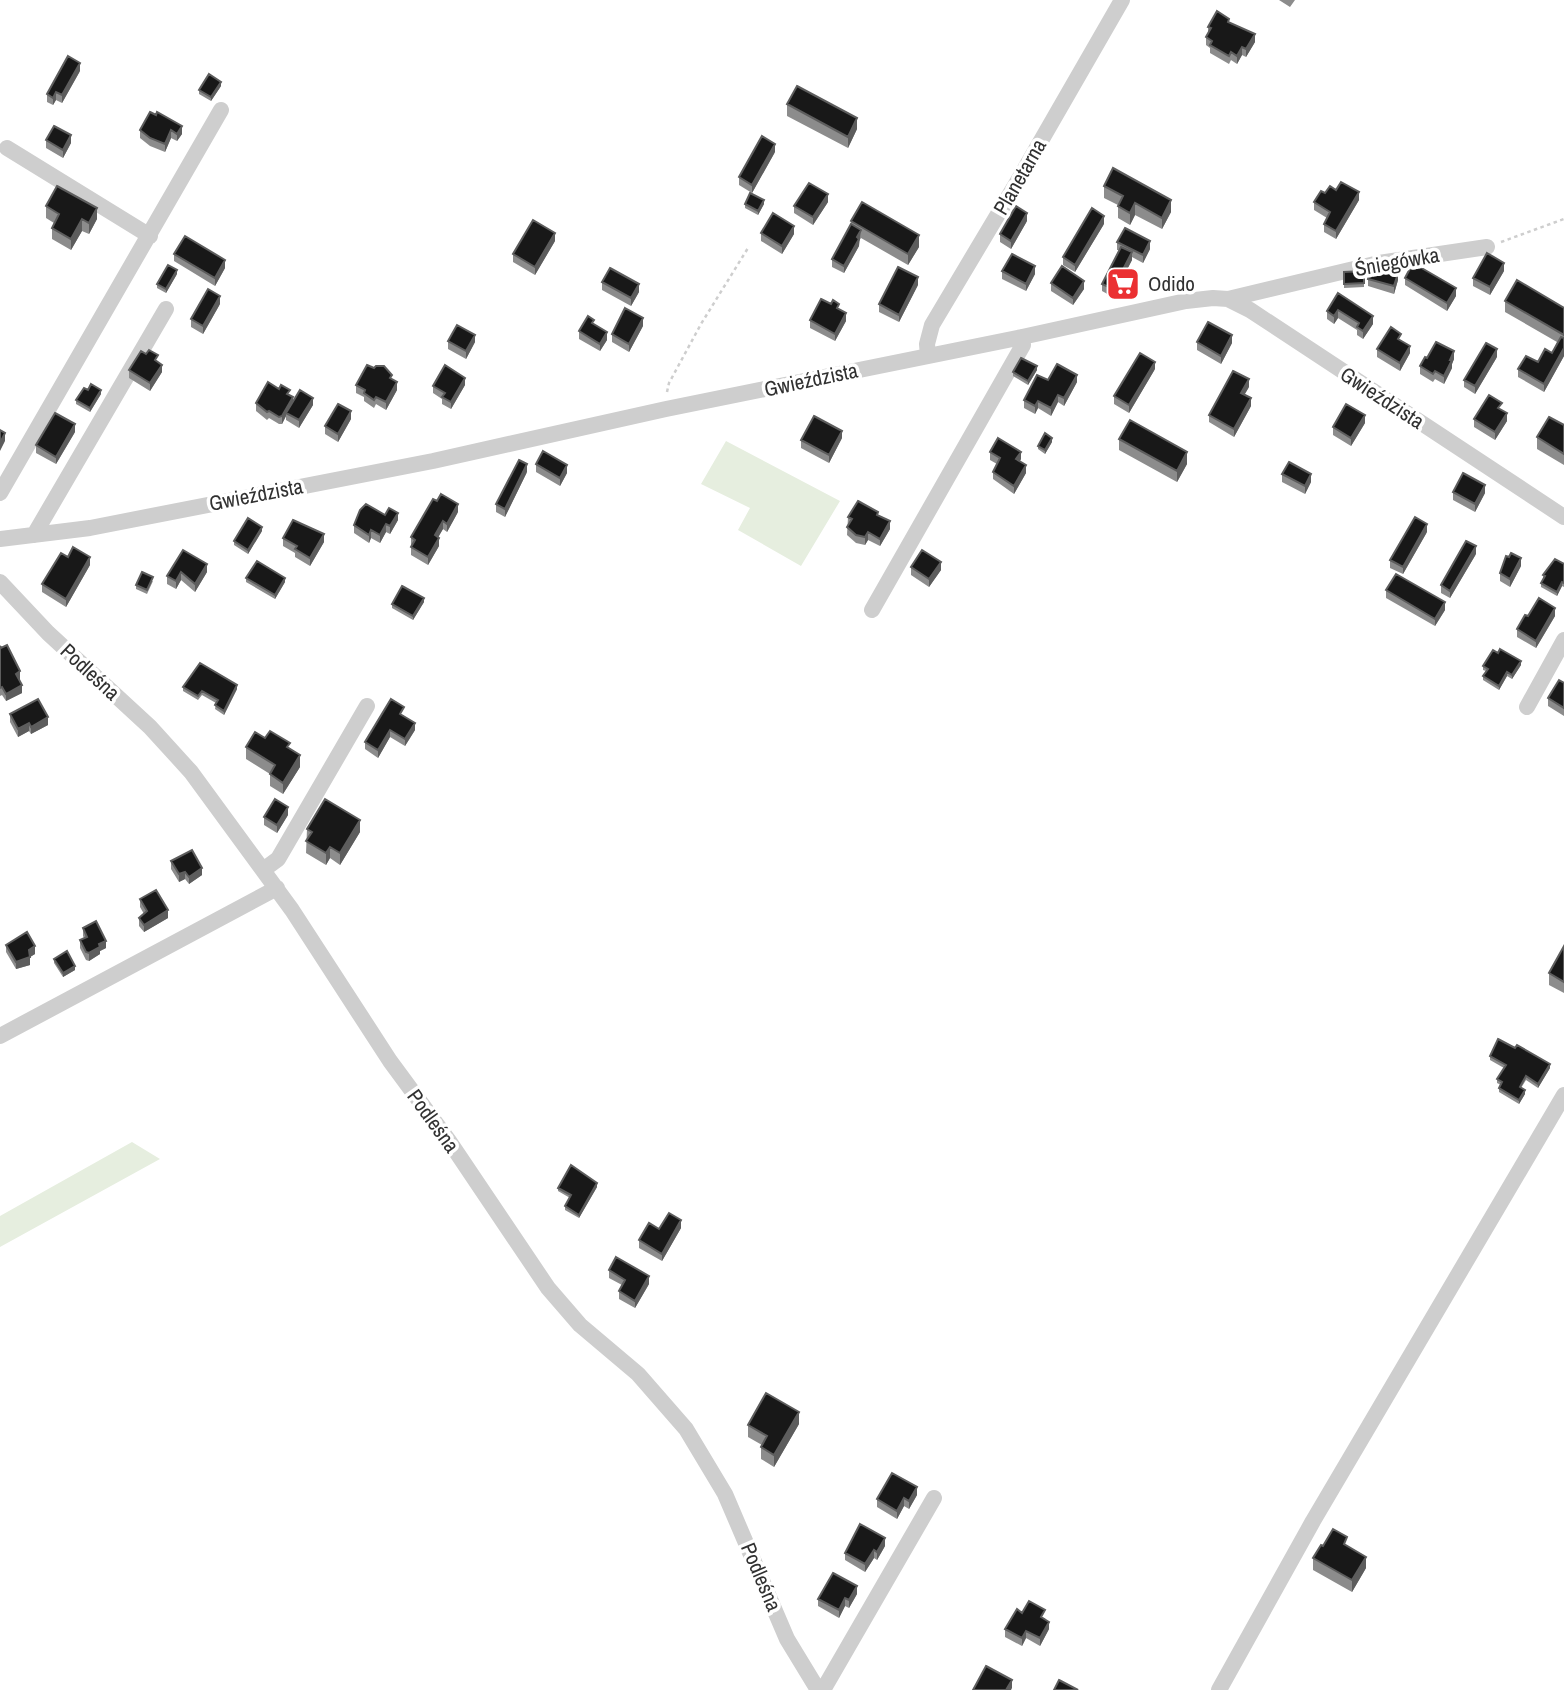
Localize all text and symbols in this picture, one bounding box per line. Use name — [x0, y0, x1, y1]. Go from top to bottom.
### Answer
street label: Planetarna — [986, 133, 1053, 220]
street label: Śniegówka — [1352, 240, 1442, 283]
supermarket icon: Odido — [1104, 265, 1142, 303]
place label: Odido — [1148, 269, 1195, 298]
street label: Gwieździsta — [762, 355, 861, 404]
street label: Gwieździsta — [1335, 360, 1430, 436]
street label: Gwieździsta — [207, 471, 306, 518]
street label: Podleśna — [54, 637, 127, 707]
street label: Podleśna — [401, 1083, 466, 1159]
street label: Podleśna — [734, 1538, 789, 1616]

